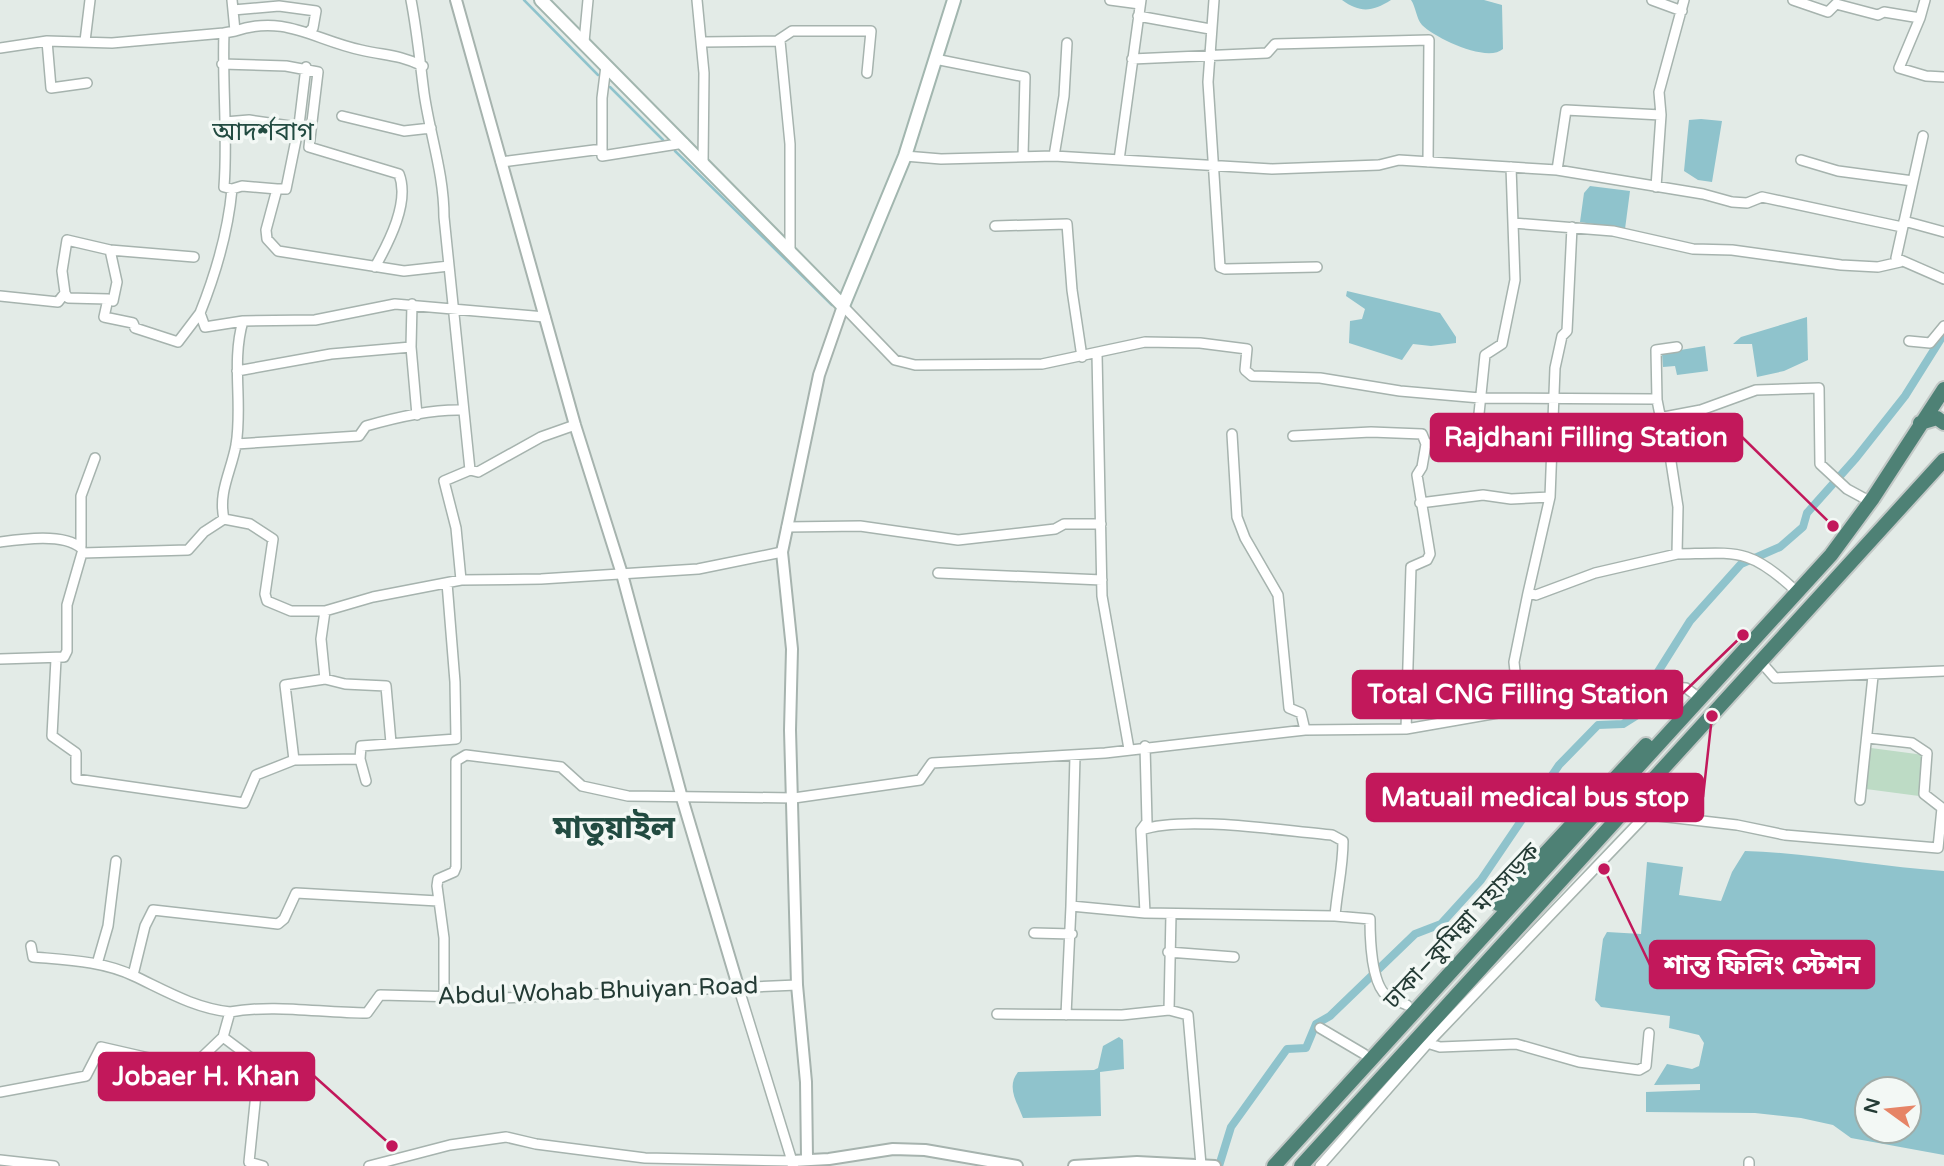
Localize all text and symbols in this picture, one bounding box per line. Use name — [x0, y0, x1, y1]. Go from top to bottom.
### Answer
district label: আদর্শবাগ — [211, 116, 315, 147]
callout: Rajdhani Filling Station — [1431, 414, 1742, 461]
text: Rajdhani Filling Station — [1444, 422, 1728, 453]
callout: Total CNG Filling Station — [1353, 671, 1682, 718]
text: Total CNG Filling Station — [1366, 679, 1669, 710]
callout: Matuail medical bus stop — [1367, 774, 1703, 821]
text: Matuail medical bus stop — [1381, 782, 1689, 813]
district label: মাতুয়াইল — [552, 809, 676, 847]
street label: ঢাকা–কুমিল্লা মহাসড়ক — [1377, 837, 1547, 1016]
callout: শান্ত ফিলিং স্টেশন — [1650, 941, 1874, 988]
text: শান্ত ফিলিং স্টেশন — [1663, 949, 1861, 981]
street label: Abdul Wohab Bhuiyan Road — [437, 971, 759, 1011]
callout: Jobaer H. Khan — [99, 1053, 314, 1100]
text: Jobaer H. Khan — [111, 1061, 300, 1092]
north arrow — [1853, 1075, 1923, 1145]
text: N — [1860, 1096, 1885, 1116]

